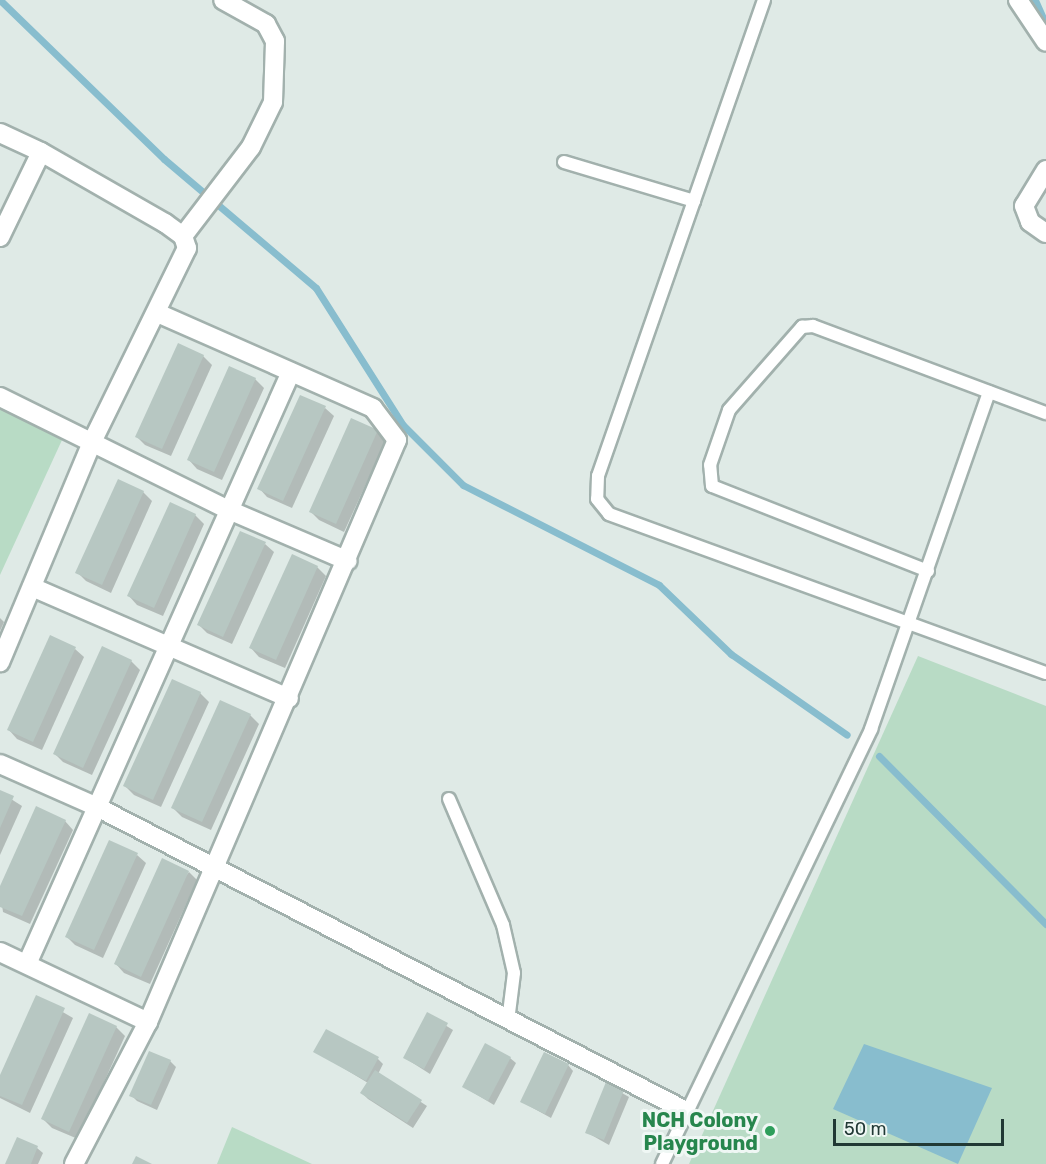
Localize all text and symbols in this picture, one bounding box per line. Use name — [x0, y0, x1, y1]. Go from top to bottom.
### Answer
scale bar — [836, 1107, 1007, 1145]
place label: NCH Colony Playground — [642, 1108, 758, 1155]
text: 50 m — [844, 1118, 887, 1140]
marker: NCH Colony Playground — [763, 1124, 777, 1138]

